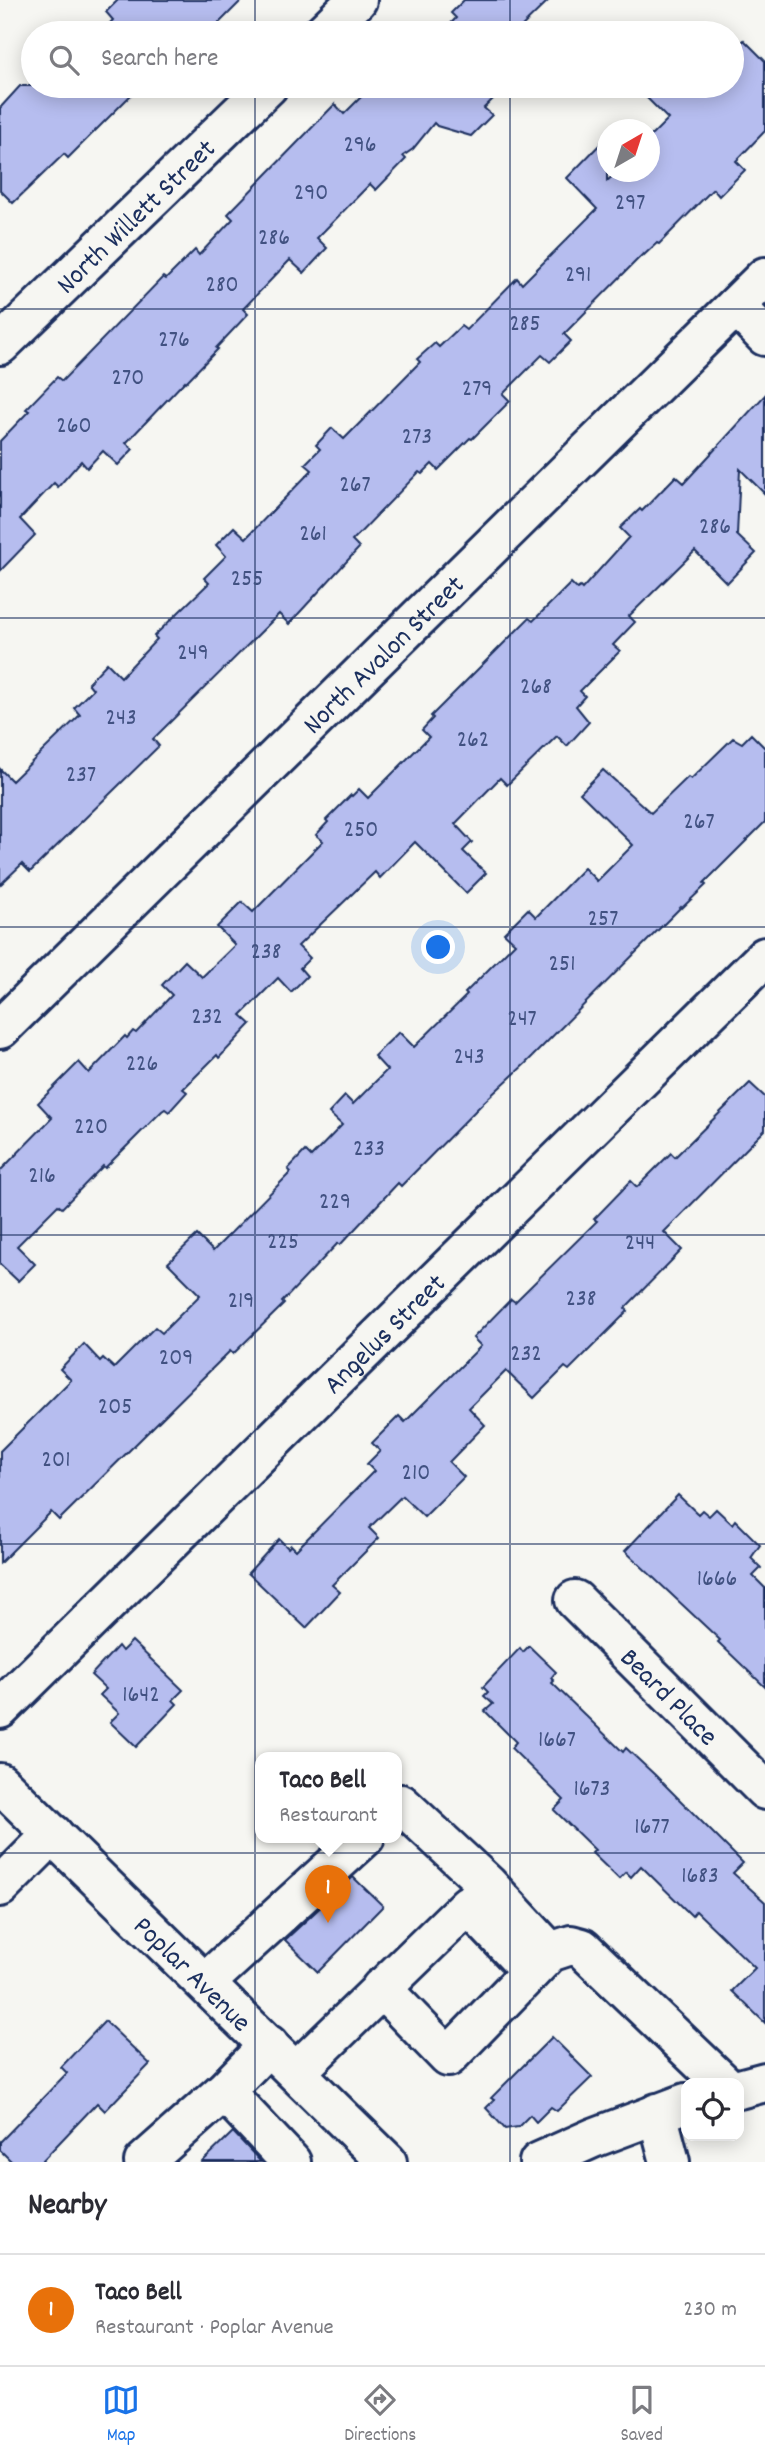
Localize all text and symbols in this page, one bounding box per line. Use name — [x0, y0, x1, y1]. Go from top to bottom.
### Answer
search box — [21, 21, 744, 98]
icon: search — [45, 41, 83, 79]
text: Search here — [101, 41, 219, 78]
north arrow — [597, 119, 660, 182]
house number: 296 — [343, 129, 377, 163]
street label: North Willett Street — [49, 132, 227, 305]
house number: 290 — [294, 177, 328, 211]
house number: 297 — [615, 187, 645, 221]
house number: 286 — [258, 222, 290, 256]
house number: 291 — [565, 259, 591, 293]
house number: 280 — [205, 269, 239, 303]
house number: 285 — [509, 308, 541, 342]
house number: 276 — [158, 324, 190, 358]
house number: 270 — [112, 362, 144, 396]
house number: 279 — [462, 373, 492, 407]
house number: 260 — [56, 410, 92, 444]
house number: 273 — [402, 421, 432, 455]
house number: 267 — [339, 469, 371, 503]
house number: 286 — [699, 511, 731, 545]
house number: 261 — [299, 518, 327, 552]
house number: 255 — [231, 563, 263, 597]
street label: North Avalon Street — [296, 568, 476, 746]
house number: 249 — [177, 637, 209, 671]
house number: 268 — [520, 671, 552, 705]
house number: 243 — [105, 702, 137, 736]
house number: 262 — [457, 724, 489, 758]
house number: 237 — [66, 759, 96, 793]
house number: 267 — [683, 806, 715, 840]
house number: 250 — [344, 814, 378, 848]
house number: 257 — [588, 903, 618, 937]
your location — [421, 930, 455, 964]
house number: 238 — [251, 936, 281, 970]
house number: 251 — [549, 948, 575, 982]
house number: 232 — [191, 1001, 223, 1035]
house number: 247 — [507, 1003, 537, 1037]
house number: 243 — [453, 1041, 485, 1075]
house number: 226 — [126, 1048, 158, 1082]
house number: 220 — [74, 1111, 108, 1145]
house number: 233 — [353, 1133, 385, 1167]
house number: 216 — [28, 1160, 56, 1194]
house number: 229 — [319, 1186, 351, 1220]
house number: 225 — [267, 1226, 299, 1260]
house number: 244 — [625, 1227, 655, 1261]
street label: Angelus Street — [316, 1267, 457, 1406]
house number: 238 — [566, 1283, 596, 1317]
house number: 219 — [228, 1285, 254, 1319]
house number: 232 — [510, 1338, 542, 1372]
house number: 209 — [159, 1342, 193, 1376]
house number: 205 — [98, 1391, 132, 1425]
house number: 201 — [42, 1444, 70, 1478]
house number: 210 — [402, 1457, 430, 1491]
house number: 1666 — [697, 1563, 737, 1597]
street label: Beard Place — [609, 1641, 725, 1757]
house number: 1642 — [122, 1679, 160, 1713]
house number: 1667 — [538, 1724, 576, 1758]
popup — [255, 1752, 402, 1843]
text: Taco Bell — [279, 1763, 366, 1800]
house number: 1673 — [574, 1773, 610, 1807]
text: Restaurant — [279, 1800, 378, 1833]
house number: 1677 — [634, 1811, 670, 1845]
house number: 1683 — [681, 1860, 719, 1894]
pin: 1 — [305, 1865, 351, 1923]
street label: Poplar Avenue — [122, 1909, 258, 2043]
map controls — [681, 2078, 744, 2141]
button: locate — [681, 2078, 744, 2141]
text: Nearby — [28, 2186, 106, 2229]
text: Taco Bell — [95, 2275, 182, 2312]
text: 1 — [48, 2294, 54, 2327]
text: 230 m — [683, 2294, 737, 2327]
text: Restaurant · Poplar Avenue — [95, 2312, 334, 2345]
tab: Map — [102, 2381, 140, 2450]
tab: Directions — [344, 2381, 416, 2450]
tab: Saved — [620, 2381, 663, 2450]

